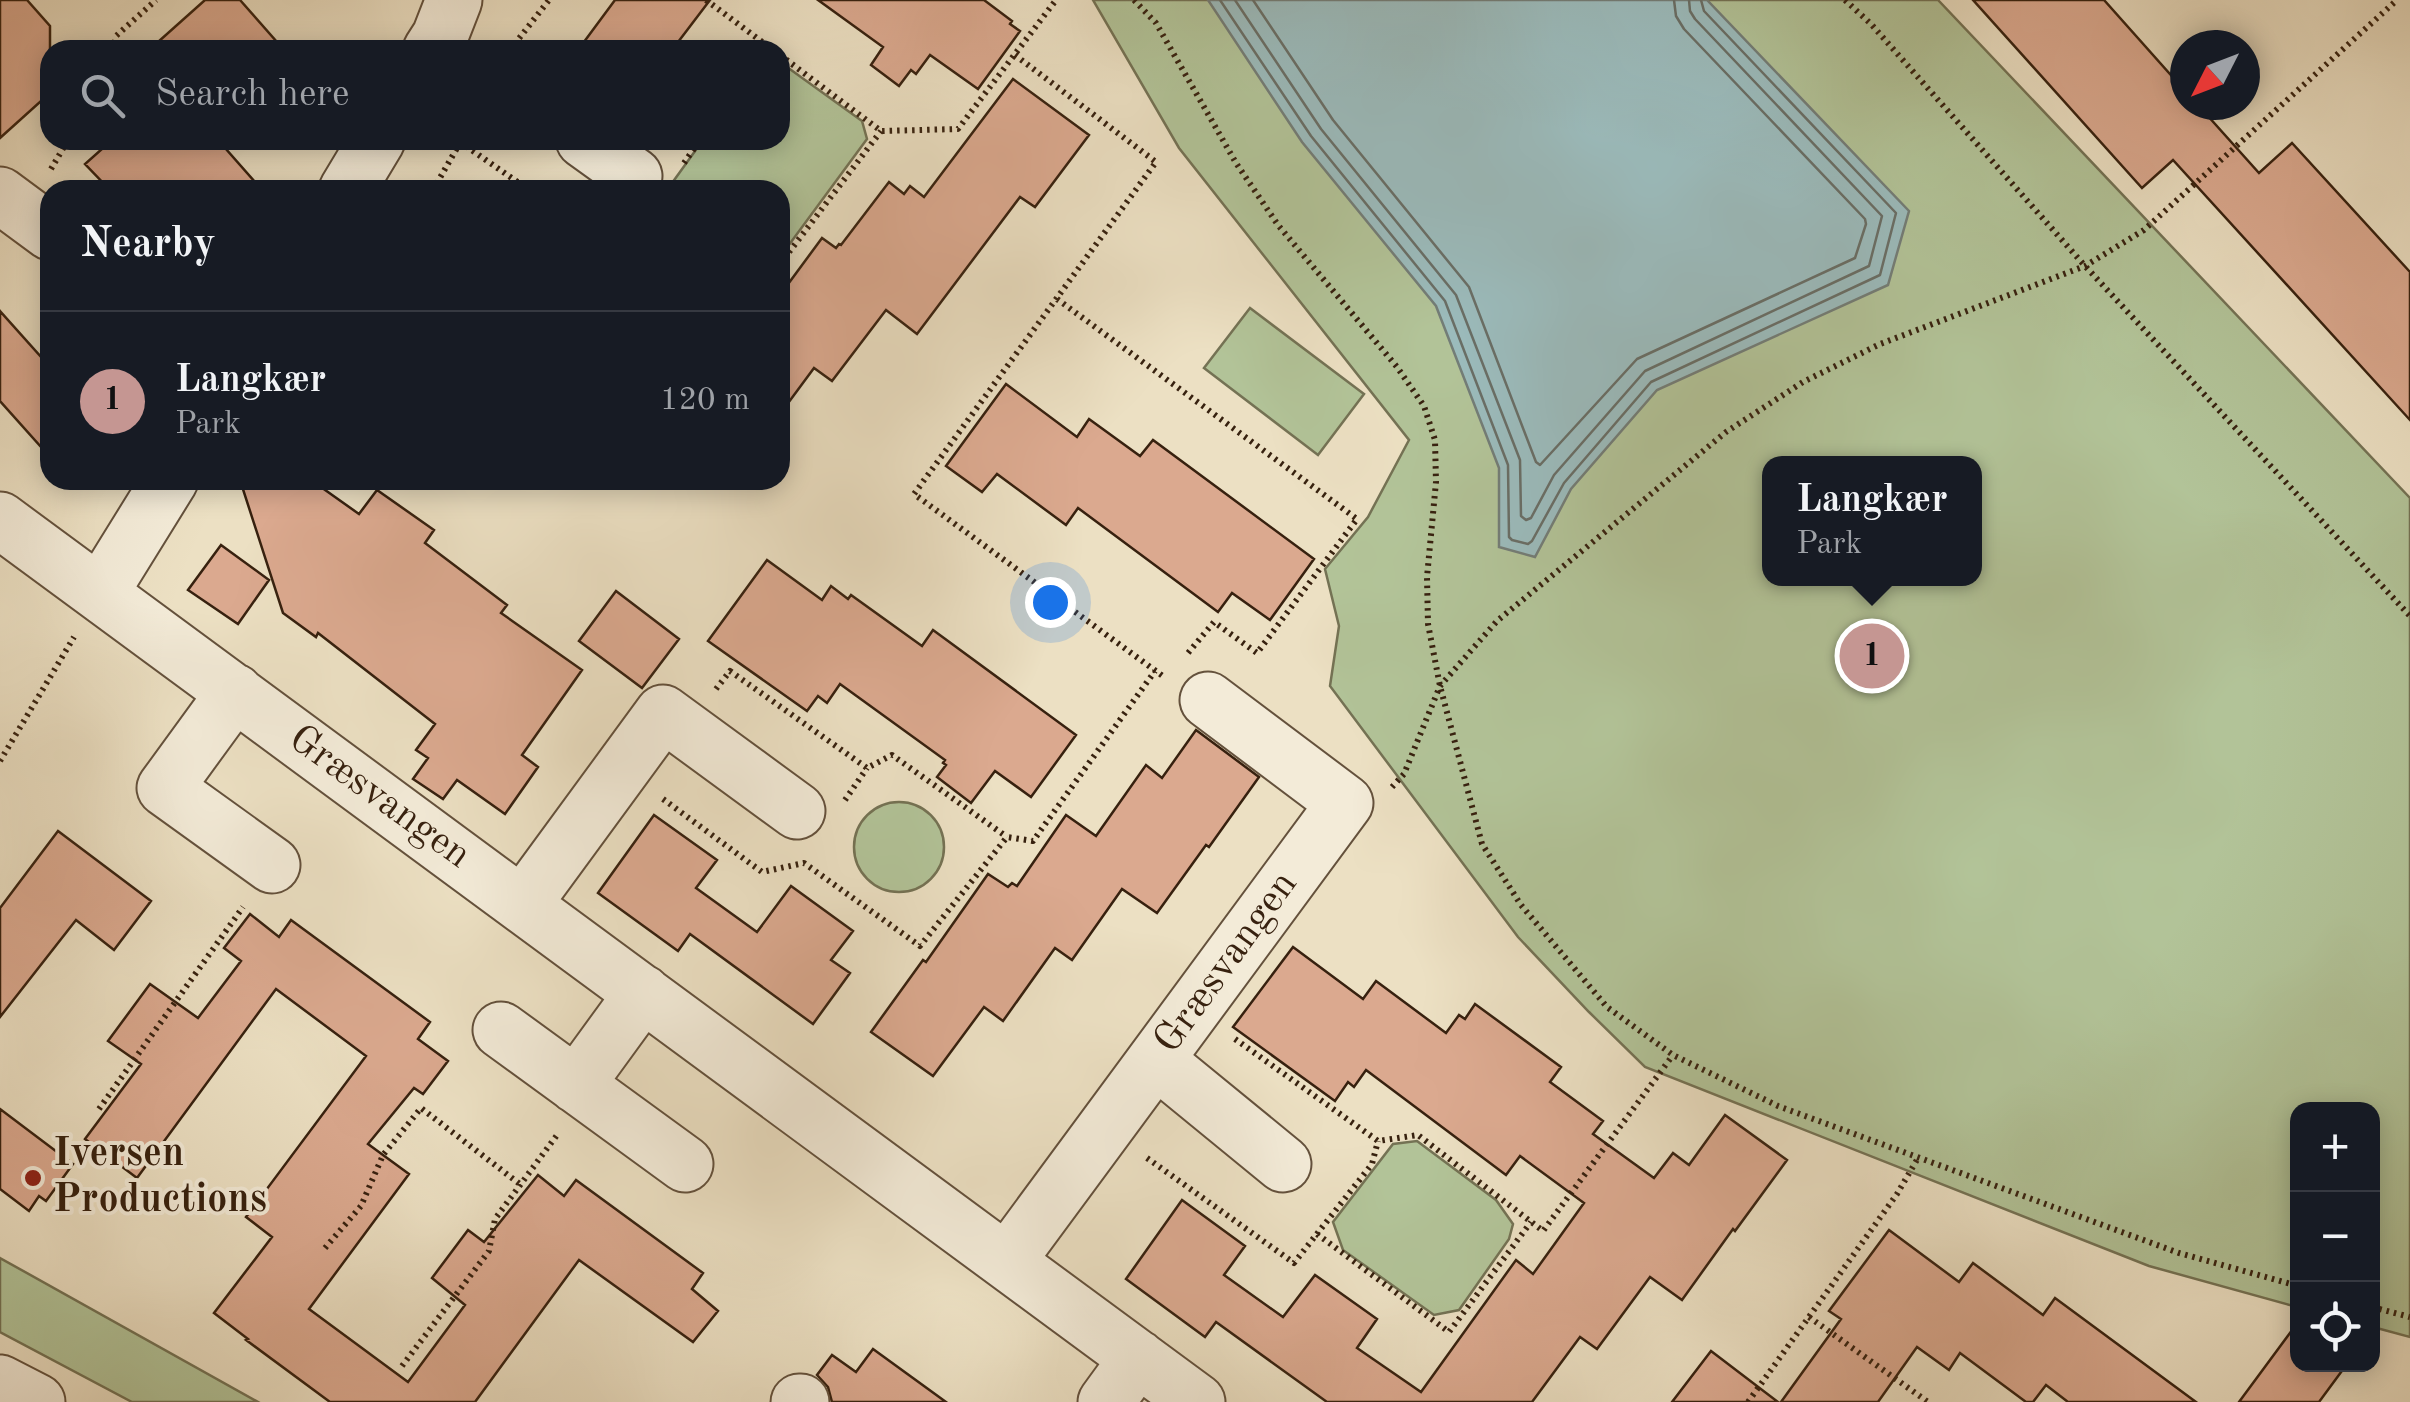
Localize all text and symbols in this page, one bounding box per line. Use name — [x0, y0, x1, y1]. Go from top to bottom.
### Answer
north arrow — [2170, 30, 2260, 120]
search box — [40, 40, 790, 150]
icon: search — [75, 68, 130, 123]
text: Search here — [155, 76, 350, 114]
text: Nearby — [80, 224, 216, 266]
text: Langkær — [175, 362, 326, 400]
text: 1 — [103, 385, 122, 417]
text: 120 m — [660, 385, 750, 417]
text: Park — [175, 409, 241, 441]
popup — [1762, 456, 1982, 586]
text: Langkær — [1796, 482, 1948, 520]
text: Park — [1796, 529, 1862, 561]
your location — [1025, 577, 1076, 628]
pin: 1 — [1840, 618, 1904, 694]
street label: Græsvangen — [281, 719, 477, 877]
street label: Græsvangen — [1148, 865, 1306, 1061]
map controls — [2290, 1102, 2380, 1372]
button: + — [2290, 1102, 2380, 1192]
place label: Iversen Productions — [53, 1135, 267, 1221]
marker: Iversen Productions — [22, 1167, 44, 1189]
button: − — [2290, 1192, 2380, 1282]
button: locate — [2290, 1282, 2380, 1372]

